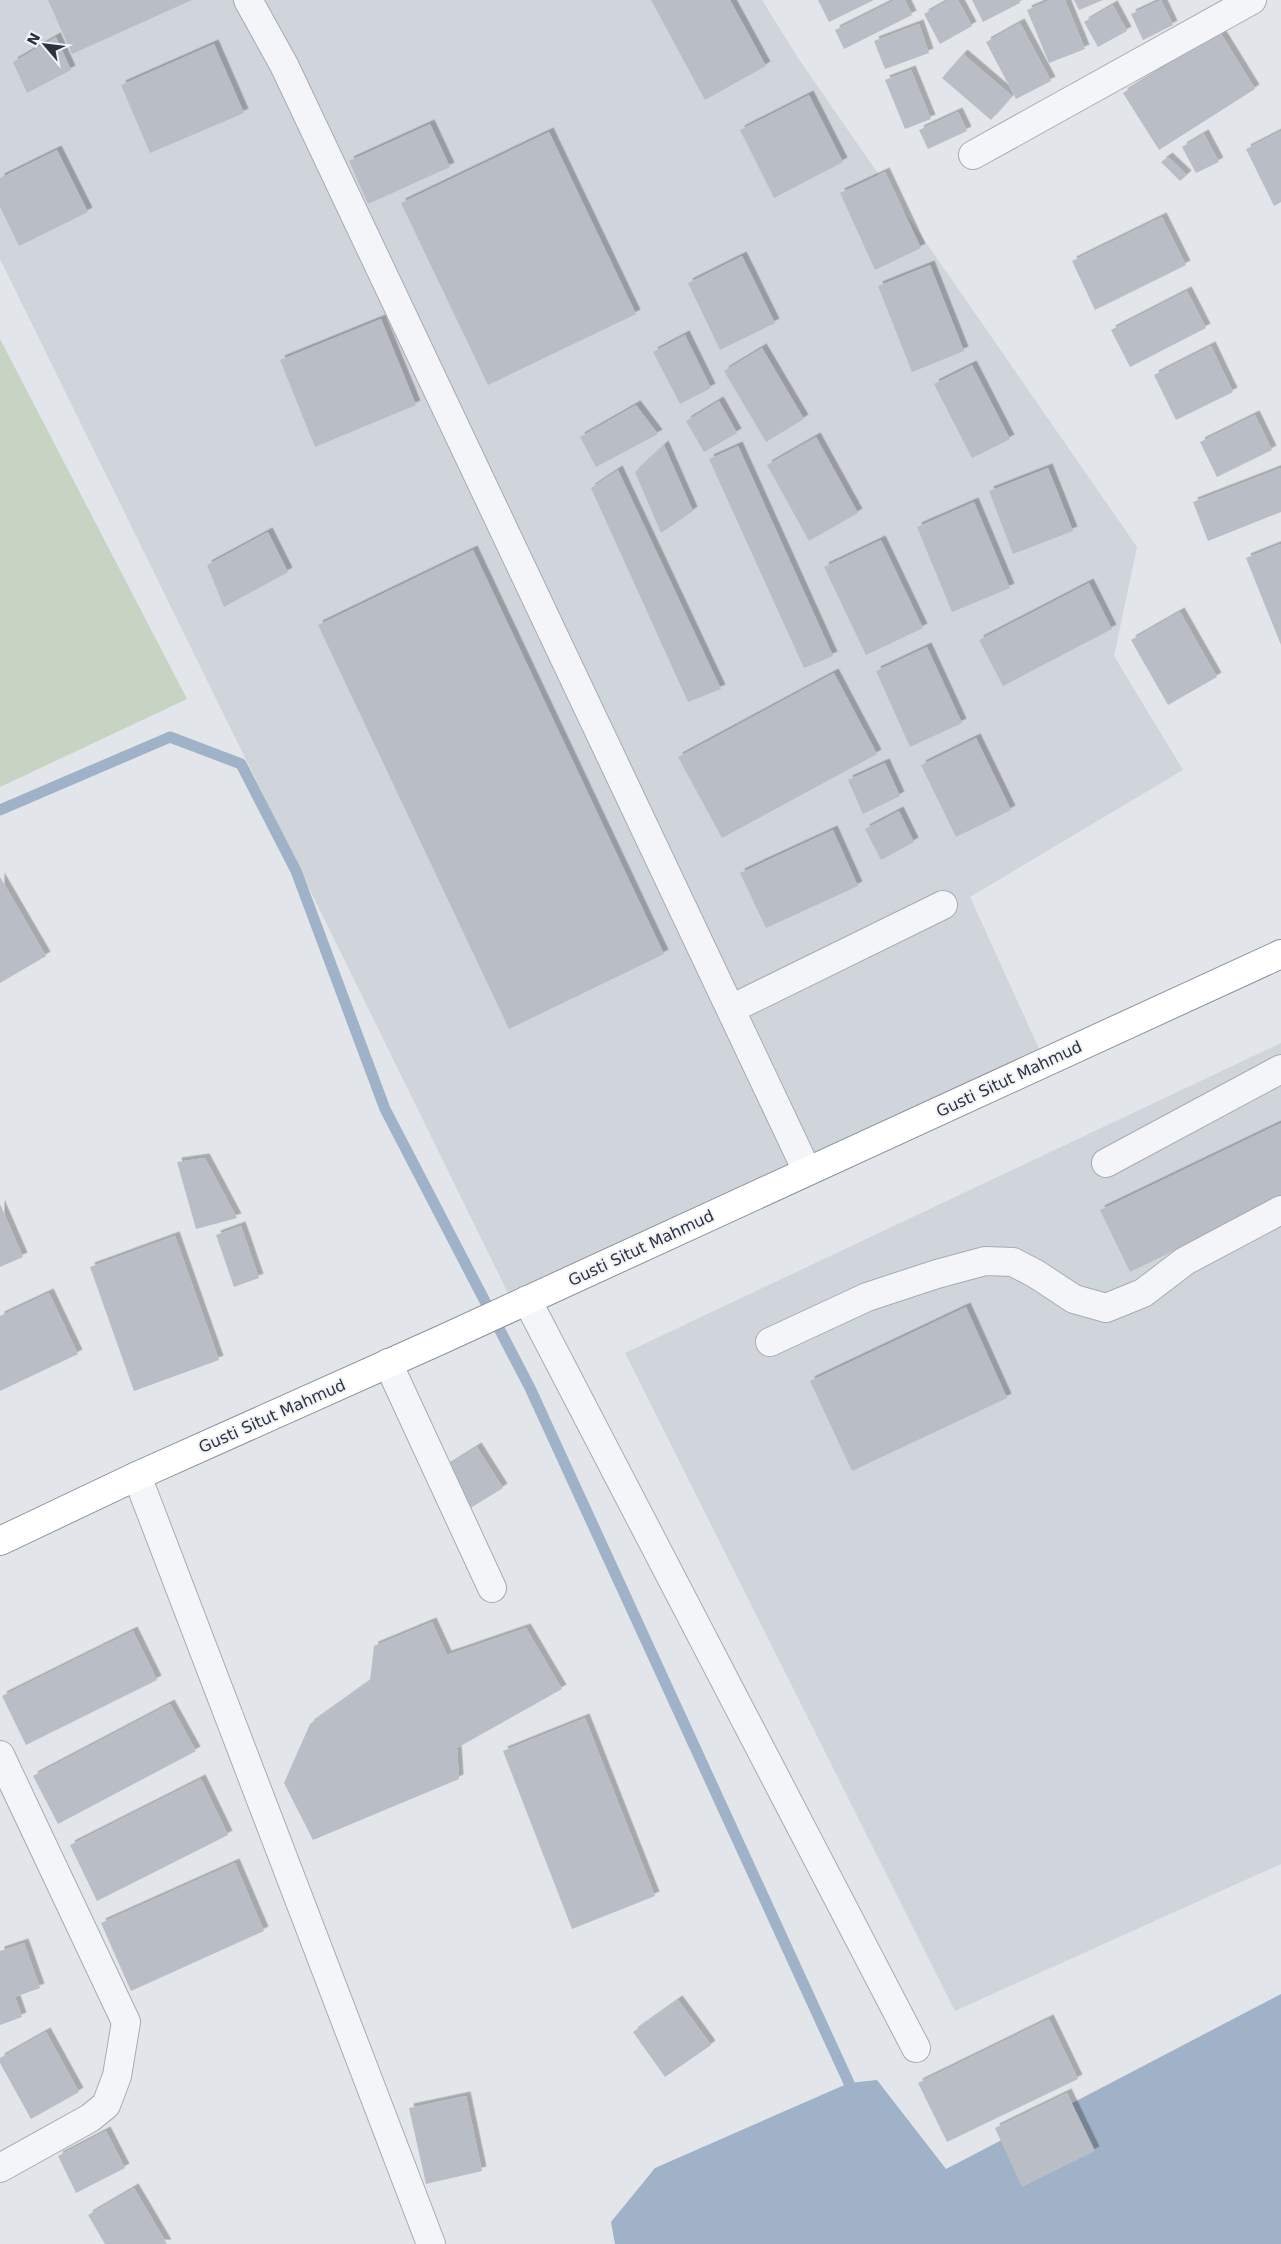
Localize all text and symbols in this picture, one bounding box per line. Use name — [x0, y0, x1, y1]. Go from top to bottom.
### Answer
north arrow — [20, 20, 70, 70]
text: N — [24, 30, 43, 48]
street label: Gusti Situt Mahmud — [933, 1037, 1085, 1121]
street label: Gusti Situt Mahmud — [565, 1206, 717, 1290]
street label: Gusti Situt Mahmud — [196, 1375, 348, 1457]

